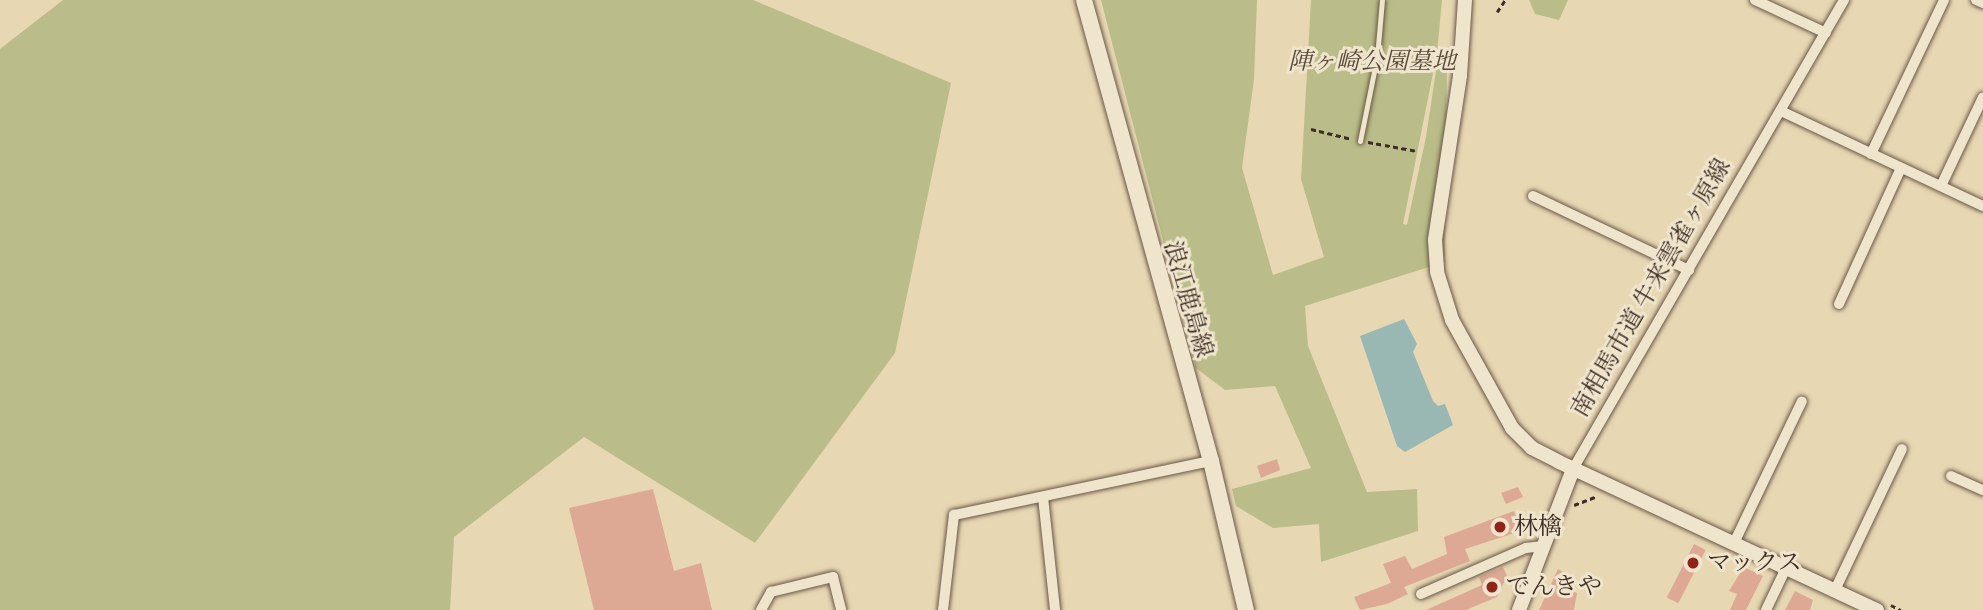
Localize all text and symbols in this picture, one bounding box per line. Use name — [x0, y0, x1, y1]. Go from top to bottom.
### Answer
park label: 陣ヶ崎公園墓地 — [1288, 48, 1456, 76]
street label: 南相馬市道 牛来雲雀ヶ原線 — [1565, 154, 1737, 422]
street label: 浪江鹿島線 — [1158, 237, 1218, 361]
place label: 林檎 — [1514, 513, 1562, 541]
marker: 林檎 — [1492, 519, 1508, 535]
place label: マックス — [1707, 549, 1803, 577]
marker: マックス — [1685, 555, 1701, 571]
place label: でんきや — [1506, 573, 1602, 601]
marker: でんきや — [1484, 579, 1500, 595]

